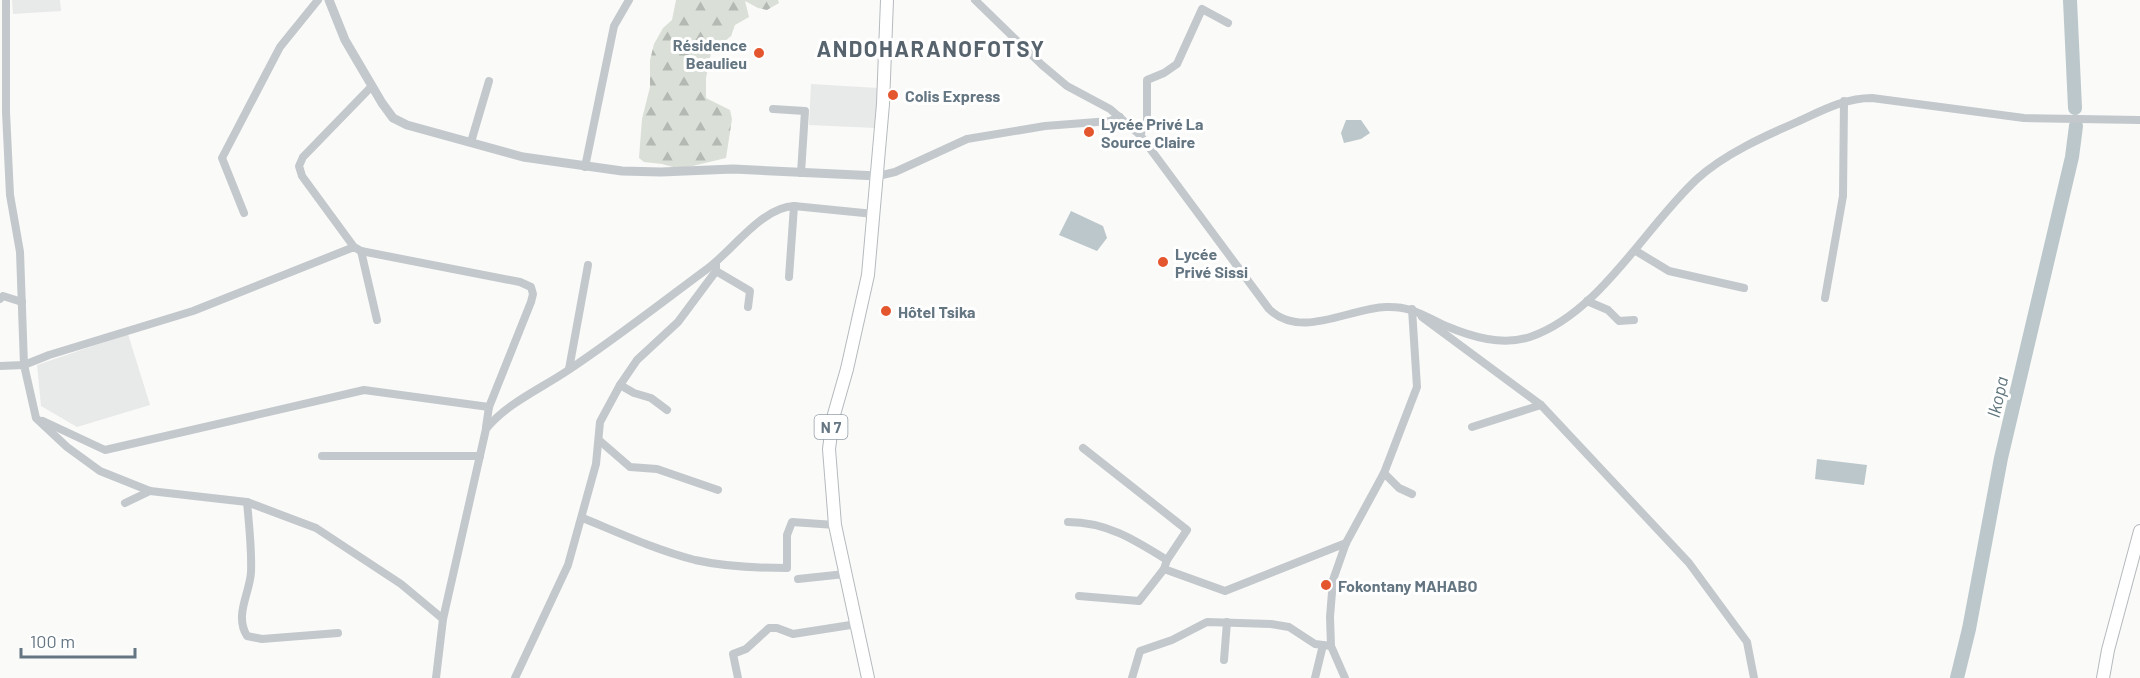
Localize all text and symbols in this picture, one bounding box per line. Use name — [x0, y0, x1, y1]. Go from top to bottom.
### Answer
place label: Résidence Beaulieu — [673, 35, 747, 72]
district label: ANDOHARANOFOTSY — [816, 35, 1046, 61]
marker: Résidence Beaulieu — [752, 46, 766, 60]
place label: Colis Express — [905, 86, 1000, 105]
marker: Colis Express — [886, 88, 900, 102]
place label: Lycée Privé La Source Claire — [1101, 114, 1203, 151]
marker: Lycée Privé La Source Claire — [1082, 125, 1096, 139]
place label: Lycée Privé Sissi — [1175, 244, 1248, 281]
marker: Lycée Privé Sissi — [1156, 255, 1170, 269]
place label: Hôtel Tsika — [898, 302, 976, 321]
marker: Hôtel Tsika — [879, 304, 893, 318]
water label: Ikopa — [1982, 374, 2012, 420]
road number: N 7 — [814, 415, 848, 439]
place label: Fokontany MAHABO — [1338, 576, 1478, 595]
marker: Fokontany MAHABO — [1319, 578, 1333, 592]
scale bar — [21, 621, 135, 659]
text: 100 m — [30, 630, 75, 652]

